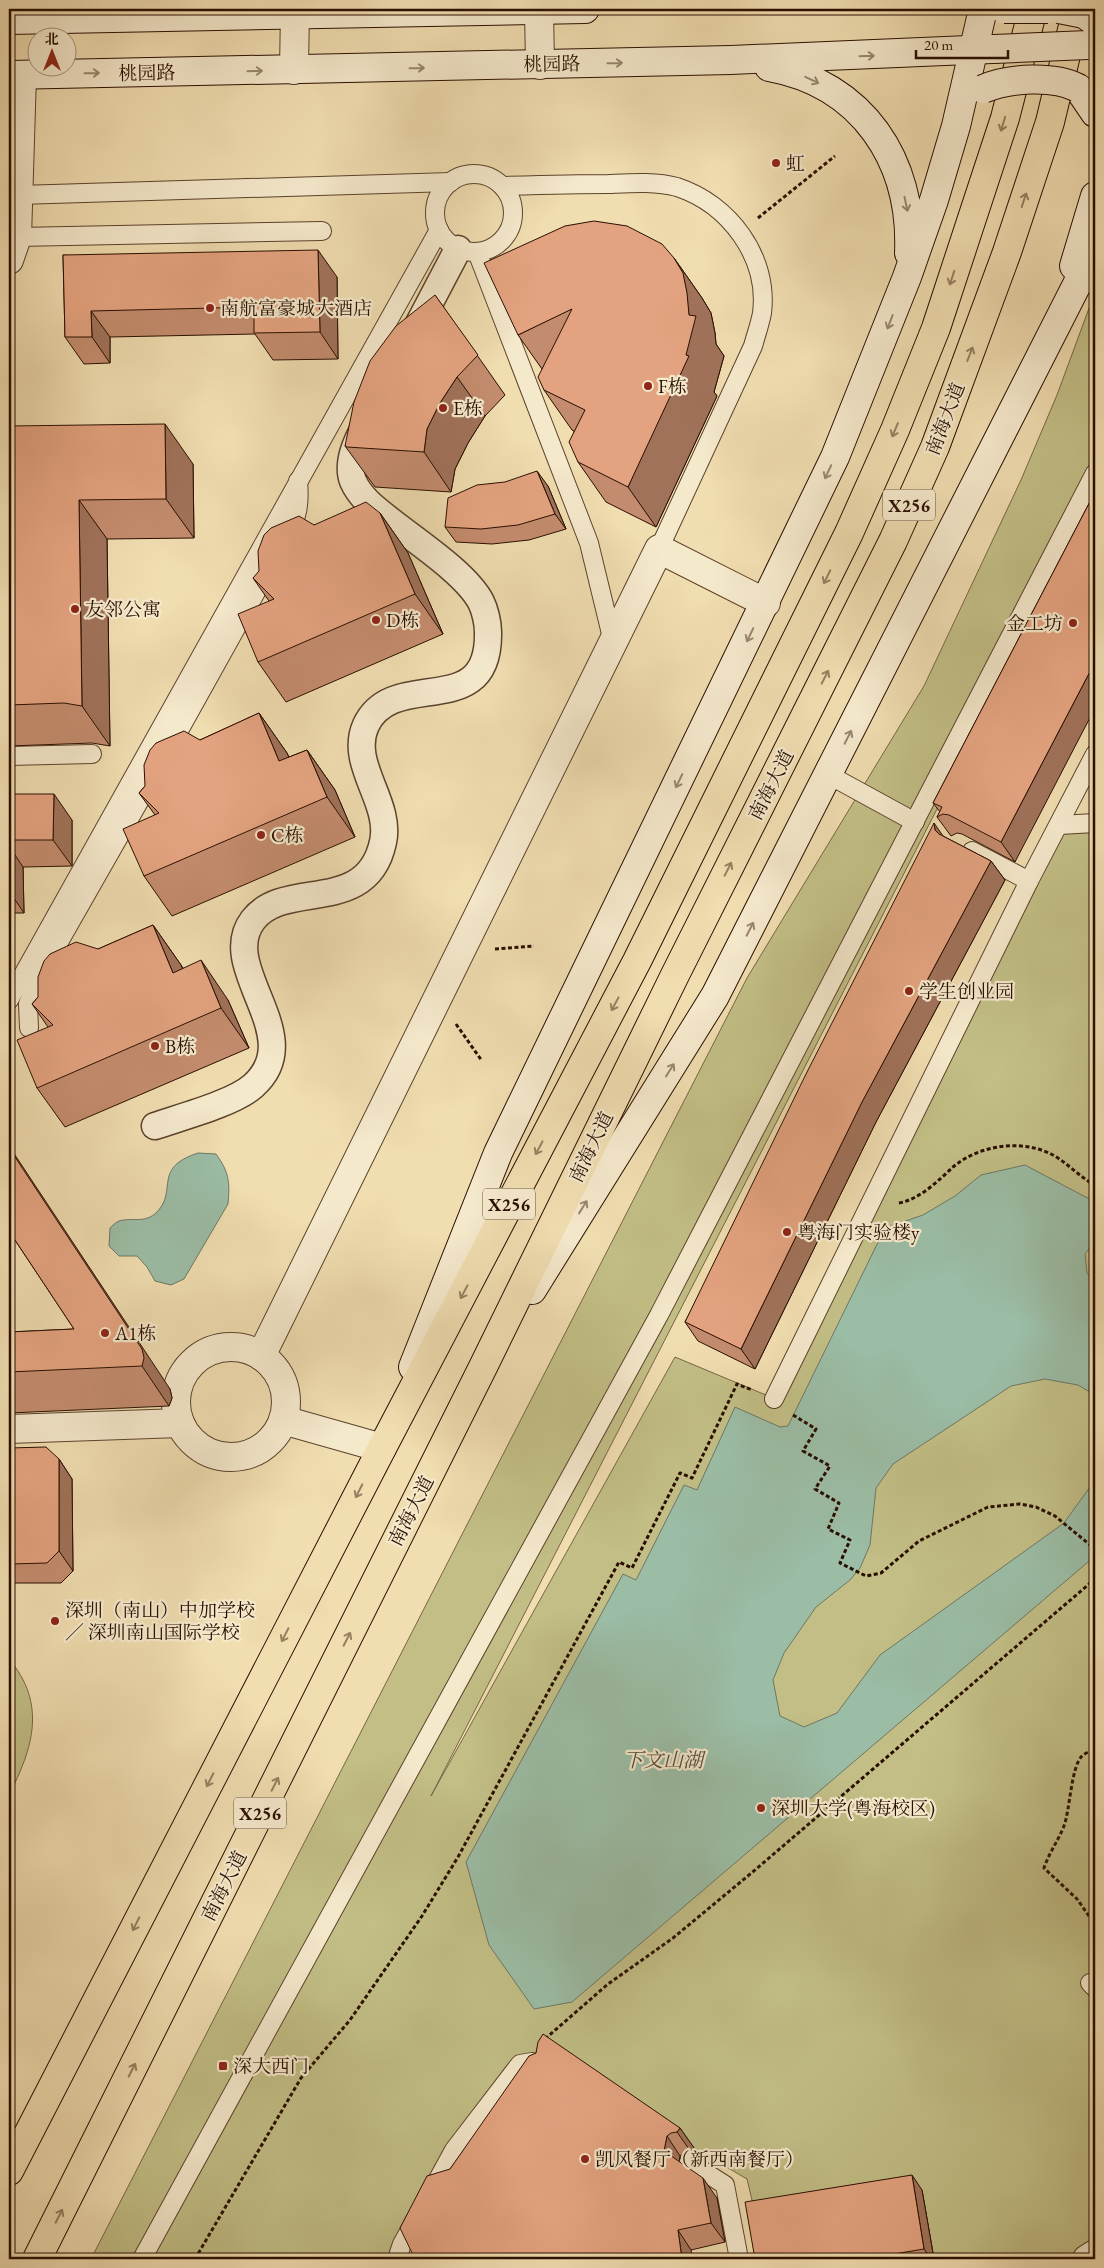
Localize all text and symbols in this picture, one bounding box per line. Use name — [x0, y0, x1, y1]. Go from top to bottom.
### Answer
north arrow — [28, 28, 78, 78]
scale bar — [916, 28, 1009, 60]
text: 北 — [45, 30, 59, 48]
text: 20 m — [924, 35, 953, 54]
street label: 桃园路 — [523, 51, 581, 77]
one-way arrow — [859, 51, 875, 60]
one-way arrow — [606, 58, 623, 68]
street label: 桃园路 — [118, 60, 176, 86]
one-way arrow — [409, 63, 425, 72]
one-way arrow — [246, 66, 263, 76]
one-way arrow — [84, 69, 100, 78]
one-way arrow — [804, 76, 819, 85]
one-way arrow — [998, 115, 1007, 131]
place label: 虹 — [786, 151, 805, 176]
marker: 虹 — [770, 157, 782, 169]
one-way arrow — [1019, 193, 1029, 209]
one-way arrow — [901, 195, 911, 211]
one-way arrow — [947, 270, 957, 286]
place label: 南航富豪城大酒店 — [220, 296, 372, 321]
marker: 南航富豪城大酒店 — [204, 302, 216, 314]
one-way arrow — [885, 314, 894, 329]
one-way arrow — [966, 347, 975, 362]
place label: F栋 — [658, 374, 687, 399]
street label: 南海大道 — [920, 379, 970, 459]
marker: F栋 — [642, 380, 654, 392]
place label: E栋 — [453, 396, 483, 421]
marker: E栋 — [437, 402, 449, 414]
one-way arrow — [889, 422, 899, 437]
one-way arrow — [823, 464, 832, 479]
road number: X256 — [883, 490, 935, 520]
one-way arrow — [822, 570, 832, 585]
place label: 友邻公寓 — [85, 597, 161, 622]
marker: 友邻公寓 — [69, 603, 81, 615]
place label: D栋 — [386, 608, 419, 633]
place label: 金工坊 — [1006, 611, 1063, 636]
marker: D栋 — [370, 614, 382, 626]
marker: 金工坊 — [1067, 617, 1079, 629]
one-way arrow — [745, 627, 754, 642]
one-way arrow — [821, 670, 830, 685]
one-way arrow — [843, 730, 853, 745]
street label: 南海大道 — [743, 745, 799, 825]
one-way arrow — [674, 773, 683, 788]
place label: C栋 — [271, 823, 304, 848]
marker: C栋 — [255, 829, 267, 841]
one-way arrow — [724, 862, 733, 877]
one-way arrow — [746, 922, 755, 937]
place label: 学生创业园 — [919, 979, 1014, 1004]
marker: 学生创业园 — [903, 985, 915, 997]
one-way arrow — [609, 996, 619, 1010]
place label: B栋 — [165, 1034, 195, 1059]
marker: B栋 — [149, 1040, 161, 1052]
one-way arrow — [665, 1063, 675, 1077]
street label: 南海大道 — [563, 1107, 619, 1187]
one-way arrow — [534, 1140, 544, 1155]
road number: X256 — [483, 1188, 535, 1220]
one-way arrow — [579, 1201, 589, 1215]
place label: 粤海门实验楼y — [797, 1220, 920, 1245]
marker: 粤海门实验楼y — [781, 1226, 793, 1238]
one-way arrow — [458, 1284, 468, 1298]
place label: A1栋 — [114, 1321, 156, 1346]
marker: A1栋 — [99, 1327, 111, 1339]
street label: 南海大道 — [383, 1471, 439, 1551]
one-way arrow — [354, 1483, 363, 1498]
place label: 深圳（南山）中加学校 ／ 深圳南山国际学校 — [65, 1598, 255, 1645]
marker: 深圳（南山）中加学校 ／ 深圳南山国际学校 — [49, 1615, 61, 1627]
one-way arrow — [280, 1628, 290, 1643]
one-way arrow — [343, 1632, 352, 1647]
water label: 下文山湖 — [623, 1747, 706, 1773]
one-way arrow — [205, 1772, 214, 1787]
one-way arrow — [271, 1777, 280, 1792]
place label: 深圳大学(粤海校区) — [771, 1796, 935, 1821]
road number: X256 — [234, 1798, 286, 1829]
marker: 深圳大学(粤海校区) — [755, 1802, 767, 1814]
street label: 南海大道 — [196, 1846, 252, 1926]
one-way arrow — [131, 1916, 140, 1931]
place label: 深大西门 — [233, 2054, 309, 2079]
marker: 深大西门 — [217, 2060, 229, 2072]
one-way arrow — [127, 2063, 137, 2078]
place label: 凯风餐厅（新西南餐厅） — [595, 2147, 804, 2172]
marker: 凯风餐厅（新西南餐厅） — [579, 2153, 591, 2165]
one-way arrow — [54, 2208, 64, 2223]

